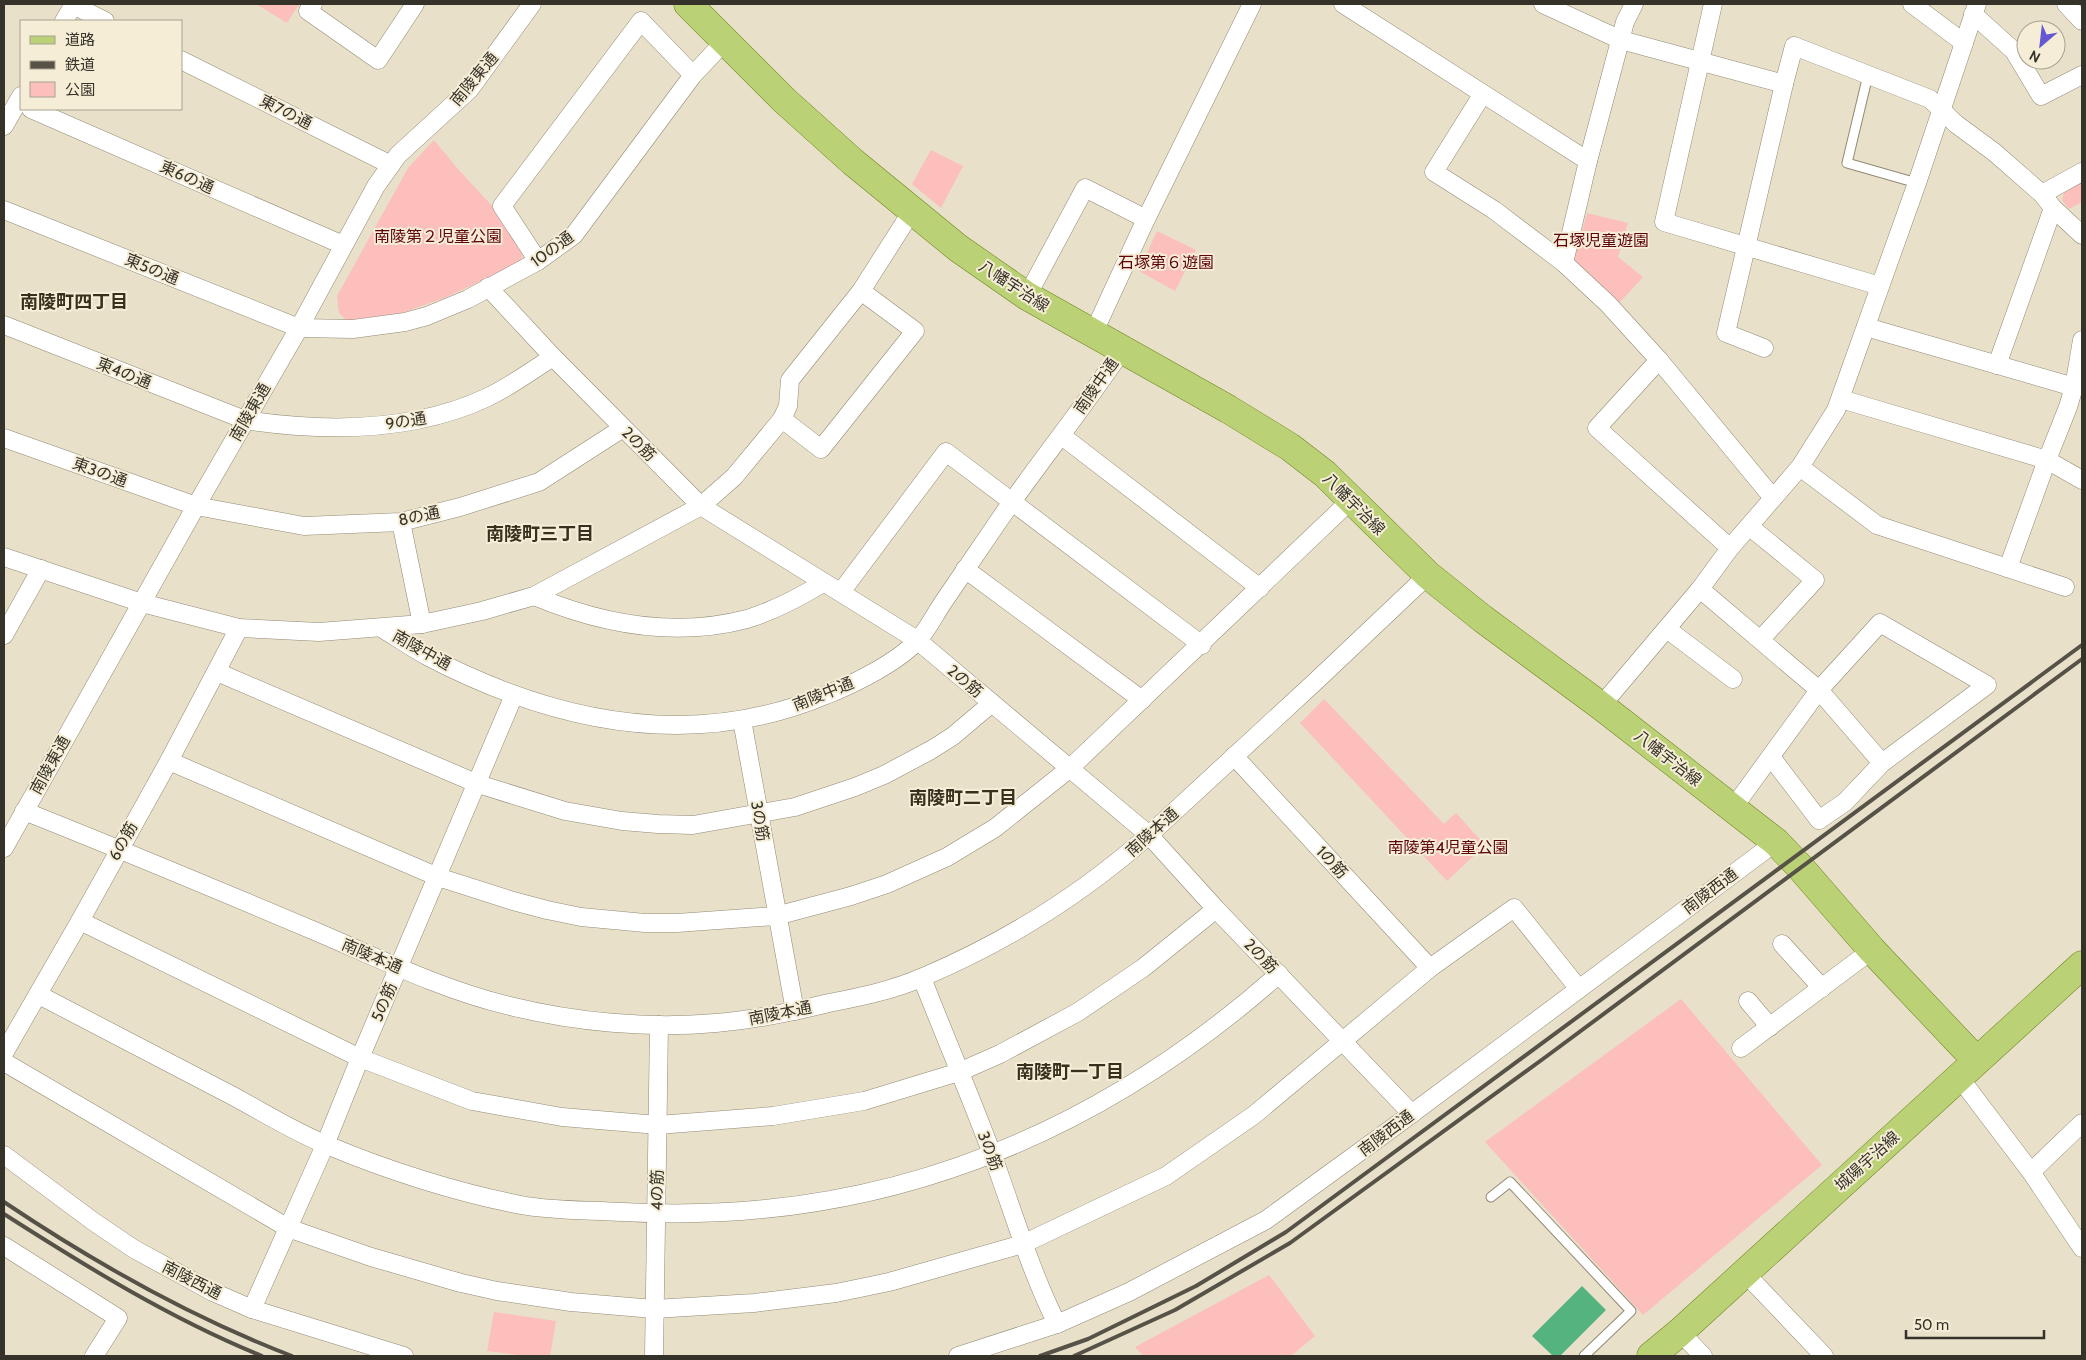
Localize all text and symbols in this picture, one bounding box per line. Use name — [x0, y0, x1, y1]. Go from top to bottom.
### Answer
legend — [20, 20, 182, 110]
north arrow — [2016, 20, 2066, 70]
text: 道路 — [65, 31, 95, 49]
text: N — [2026, 46, 2043, 67]
street label: 南陵東通 — [446, 48, 502, 110]
text: 鉄道 — [65, 56, 95, 74]
text: 公園 — [65, 81, 95, 99]
street label: 東7の通 — [257, 91, 315, 133]
street label: 東6の通 — [157, 157, 217, 197]
park label: 南陵第２児童公園 — [374, 227, 502, 246]
street label: 10の通 — [527, 227, 577, 271]
park label: 石塚児童遊園 — [1553, 231, 1649, 250]
street label: 東5の通 — [122, 250, 182, 288]
park label: 石塚第６遊園 — [1118, 253, 1214, 272]
street label: 八幡宇治線 — [975, 256, 1053, 316]
district label: 南陵町四丁目 — [20, 291, 128, 313]
street label: 東4の通 — [94, 353, 154, 393]
street label: 南陵中通 — [1070, 354, 1122, 418]
street label: 南陵東通 — [226, 380, 274, 444]
street label: 9の通 — [384, 408, 428, 434]
street label: 2の筋 — [618, 423, 660, 465]
street label: 東3の通 — [70, 453, 130, 491]
street label: 八幡宇治線 — [1319, 469, 1389, 539]
street label: 8の通 — [397, 502, 441, 530]
district label: 南陵町三丁目 — [486, 523, 594, 545]
street label: 南陵中通 — [389, 626, 455, 674]
street label: 2の筋 — [943, 661, 987, 701]
street label: 南陵中通 — [790, 673, 856, 715]
street label: 八幡宇治線 — [1631, 726, 1705, 790]
street label: 南陵東通 — [26, 732, 74, 798]
district label: 南陵町二丁目 — [909, 787, 1017, 809]
street label: 3の筋 — [747, 799, 773, 843]
street label: 南陵本通 — [1122, 804, 1182, 860]
street label: 6の筋 — [105, 818, 141, 864]
park label: 南陵第4児童公園 — [1387, 838, 1509, 857]
street label: 1の筋 — [1312, 842, 1352, 882]
street label: 南陵西通 — [1679, 864, 1741, 918]
street label: 南陵本通 — [339, 935, 405, 977]
street label: 2の筋 — [1240, 935, 1282, 977]
street label: 5の筋 — [367, 980, 401, 1024]
street label: 南陵本通 — [747, 998, 813, 1028]
district label: 南陵町一丁目 — [1016, 1061, 1124, 1083]
street label: 南陵西通 — [1355, 1106, 1417, 1160]
street label: 城陽宇治線 — [1831, 1127, 1903, 1195]
street label: 3の筋 — [974, 1129, 1006, 1173]
street label: 4の筋 — [647, 1169, 667, 1211]
street label: 南陵西通 — [159, 1257, 225, 1303]
scale bar — [1906, 1308, 2044, 1340]
text: 50 m — [1914, 1316, 1949, 1334]

